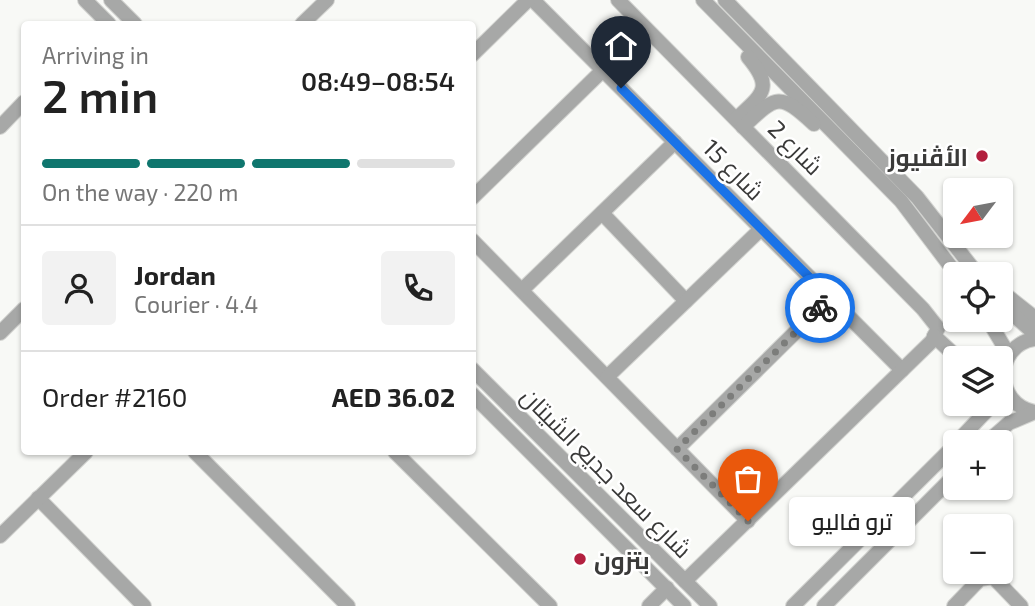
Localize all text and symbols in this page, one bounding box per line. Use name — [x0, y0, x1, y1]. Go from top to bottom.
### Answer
pin — [591, 16, 651, 88]
icon: home — [602, 27, 640, 65]
text: Arriving in — [42, 41, 149, 69]
text: 08:49–08:54 — [301, 65, 455, 96]
text: 2 min — [42, 67, 158, 122]
street label: شارع 2 — [761, 114, 829, 182]
street label: شارع 15 — [695, 132, 771, 208]
place label: الأڤنيوز — [887, 142, 968, 172]
marker: الأڤنيوز — [974, 148, 990, 164]
text: On the way · 220 m — [42, 178, 238, 206]
north arrow — [943, 178, 1013, 248]
map controls — [943, 178, 1013, 584]
button: person — [42, 251, 116, 325]
button: phone — [381, 251, 455, 325]
text: Jordan — [134, 259, 216, 290]
button: locate — [943, 262, 1013, 332]
courier — [785, 273, 855, 343]
icon: bike — [801, 289, 839, 327]
text: Courier · 4.4 — [134, 290, 258, 318]
button: layers — [943, 346, 1013, 416]
text: Order #2160 — [42, 381, 187, 412]
text: AED 36.02 — [332, 381, 455, 412]
street label: شارع سعد جديع الشيتان — [514, 381, 698, 565]
button: + — [943, 430, 1013, 500]
pin — [718, 449, 778, 521]
icon: bag — [729, 460, 767, 498]
callout: ترو فاليو — [790, 496, 916, 546]
text: ترو فاليو — [812, 507, 892, 535]
button: − — [943, 514, 1013, 584]
place label: بتزون — [594, 545, 650, 575]
marker: بتزون — [572, 551, 588, 567]

